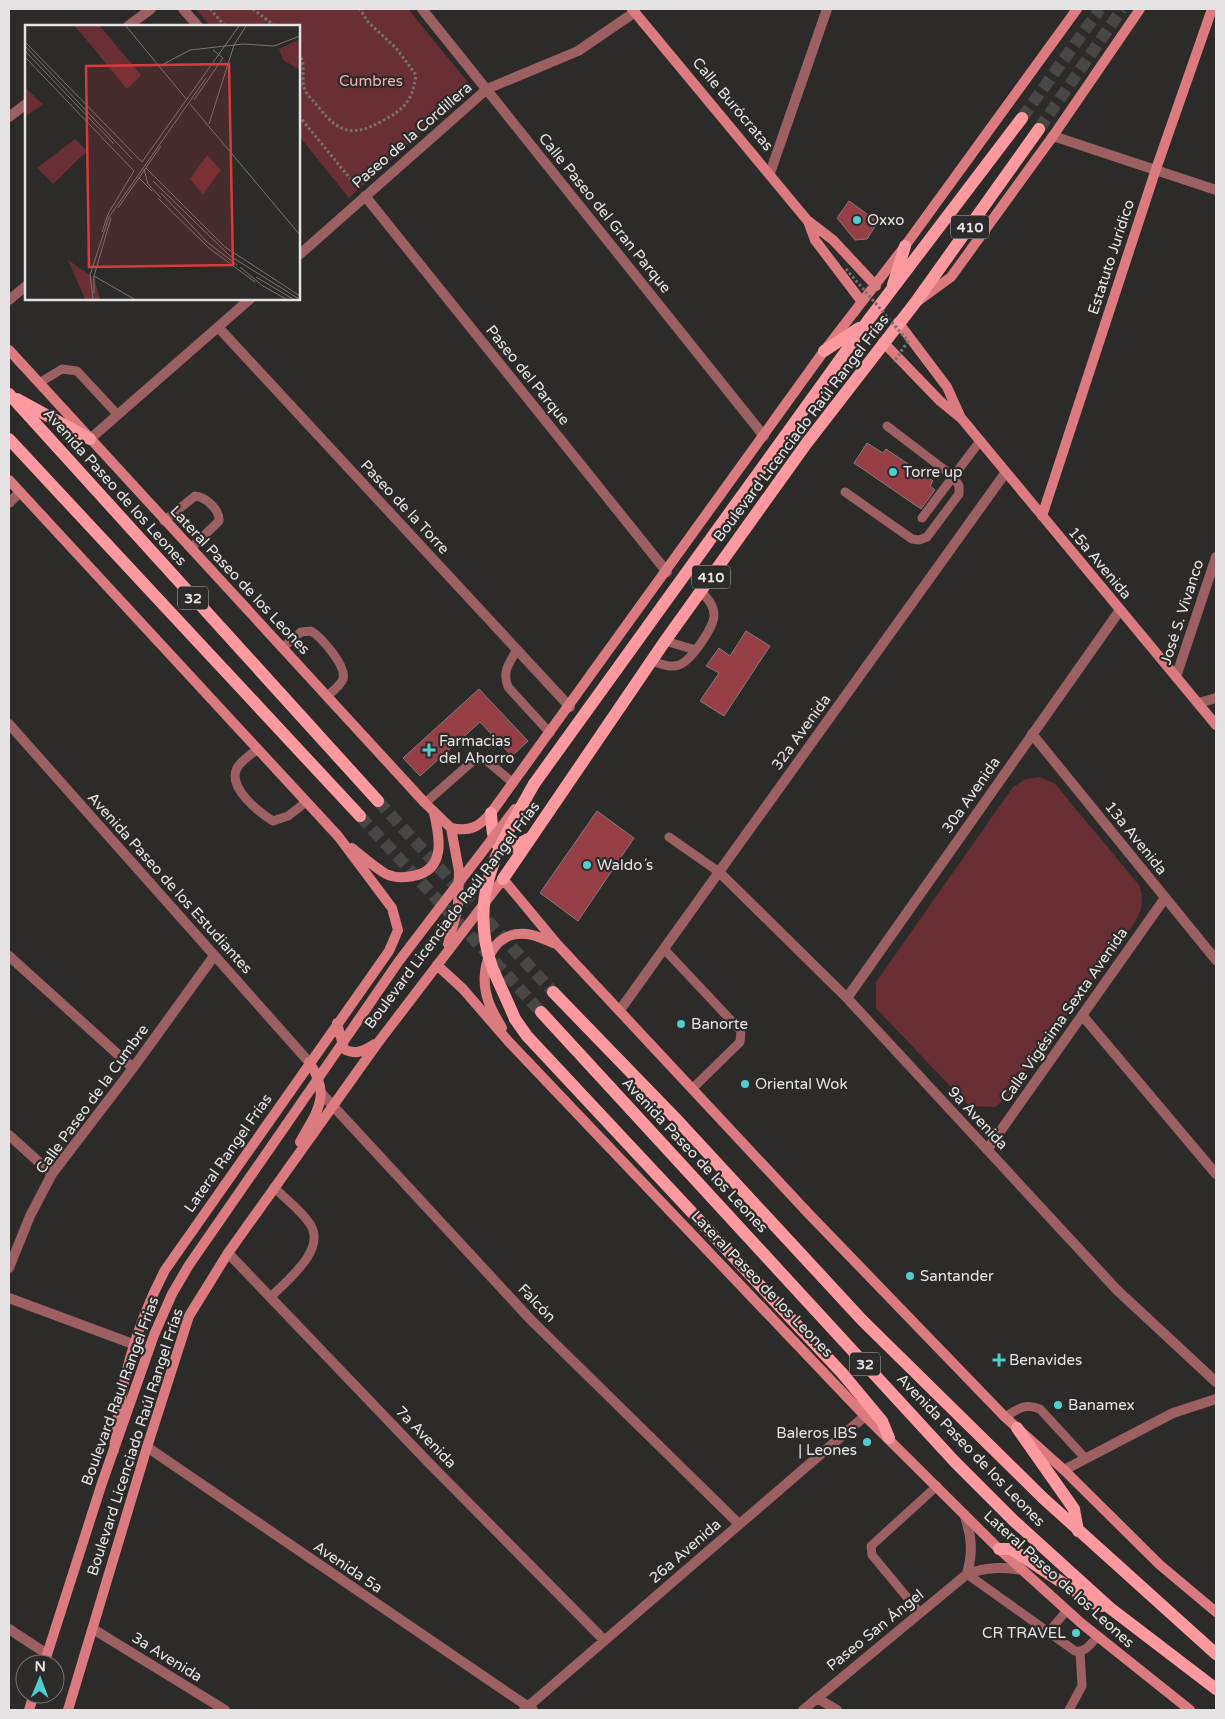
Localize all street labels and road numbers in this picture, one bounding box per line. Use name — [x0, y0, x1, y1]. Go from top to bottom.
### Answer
street label: Calle Burócratas — [689, 54, 777, 154]
street label: Paseo de la Cordillera — [348, 78, 476, 192]
street label: Calle Paseo del Gran Parque — [535, 129, 675, 297]
street label: Estatuto Jurídico — [1084, 197, 1138, 317]
road number: 410 — [951, 216, 989, 238]
street label: Boulevard Licenciado Raúl Rangel Frías — [710, 311, 892, 545]
street label: Paseo del Parque — [482, 321, 574, 429]
street label: Avenida Paseo de los Leones — [40, 405, 190, 569]
street label: Paseo de la Torre — [357, 456, 453, 558]
street label: Lateral Paseo de los Leones — [166, 502, 314, 658]
street label: 15a Avenida — [1065, 523, 1135, 603]
street label: José S. Vivanco — [1157, 557, 1207, 667]
road number: 410 — [692, 566, 730, 588]
road number: 32 — [178, 586, 208, 610]
street label: 32a Avenida — [768, 691, 834, 773]
street label: 30a Avenida — [938, 753, 1004, 837]
street label: Avenida Paseo de los Estudiantes — [84, 789, 256, 977]
street label: Boulevard Licenciado Raúl Rangel Frías — [361, 798, 543, 1032]
street label: 13a Avenida — [1101, 798, 1171, 878]
street label: Calle Vigésima Sexta Avenida — [997, 924, 1131, 1106]
street label: Calle Paseo de la Cumbre — [32, 1021, 152, 1177]
street label: Avenida Paseo de los Leones — [618, 1074, 772, 1236]
street label: 9a Avenida — [944, 1083, 1012, 1153]
street label: Lateral Rangel Frías — [180, 1090, 276, 1216]
street label: Lateral Paseo de los Leones — [687, 1207, 837, 1361]
street label: Falcón — [514, 1280, 560, 1326]
street label: Boulevard Raul Rangel Frias — [77, 1294, 163, 1488]
street label: Boulevard Licenciado Raúl Rangel Frías — [83, 1306, 187, 1578]
road number: 32 — [850, 1352, 880, 1376]
street label: Avenida Paseo de los Leones — [893, 1370, 1049, 1530]
street label: 7a Avenida — [392, 1402, 460, 1472]
street label: Lateral Paseo de los Leones — [980, 1507, 1138, 1651]
street label: 26a Avenida — [646, 1515, 724, 1587]
street label: Avenida 5a — [310, 1537, 386, 1597]
street label: Paseo San Ángel — [823, 1585, 927, 1675]
street label: 3a Avenida — [129, 1628, 205, 1686]

